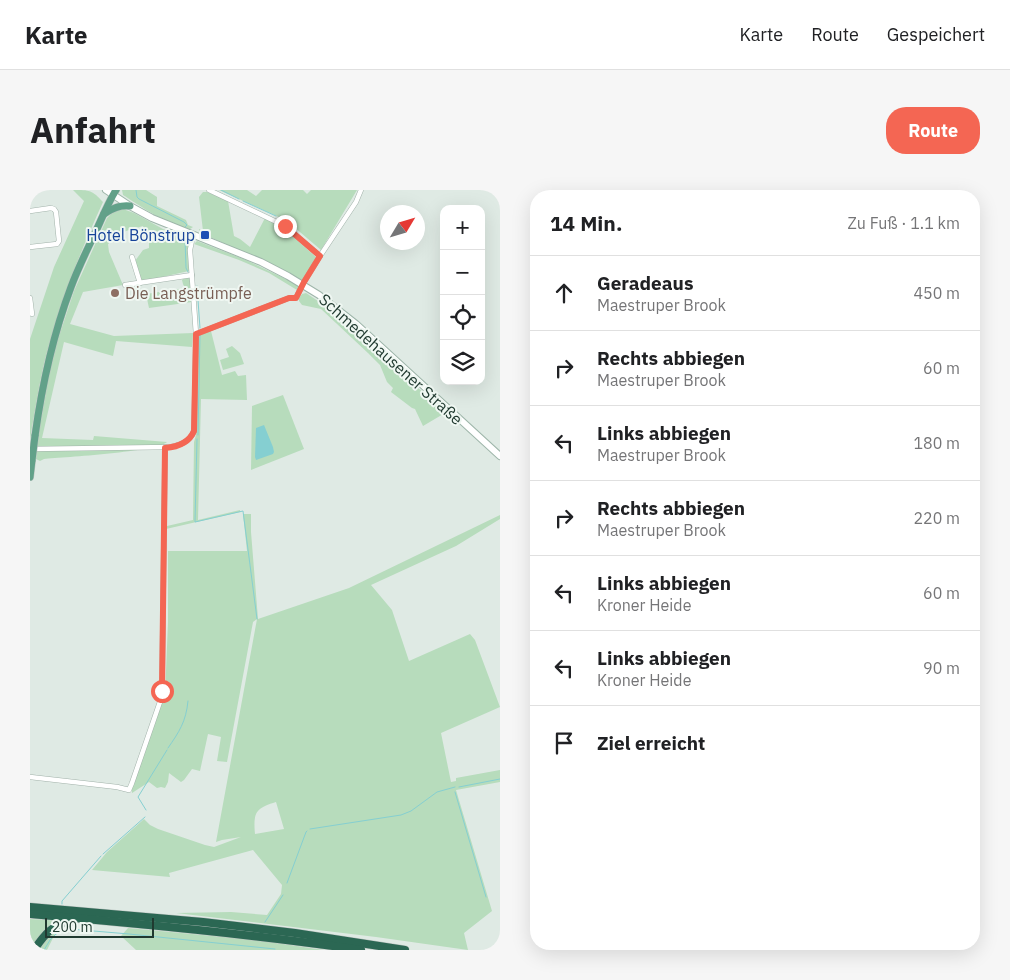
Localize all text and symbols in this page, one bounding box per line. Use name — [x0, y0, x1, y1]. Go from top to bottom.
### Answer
text: Karte — [25, 19, 88, 51]
text: Karte — [740, 23, 783, 46]
text: Route — [811, 23, 859, 46]
text: Gespeichert — [887, 23, 985, 46]
text: Anfahrt — [30, 107, 156, 153]
button: Route — [886, 107, 980, 154]
north arrow — [380, 205, 425, 250]
map controls — [440, 205, 485, 385]
button: + — [440, 205, 485, 250]
text: 14 Min. — [550, 209, 622, 237]
text: Zu Fuß · 1.1 km — [848, 213, 960, 233]
route end — [274, 215, 297, 238]
place label: Hotel Bönstrup — [86, 225, 195, 245]
marker: Hotel Bönstrup — [199, 229, 211, 241]
button: − — [440, 250, 485, 295]
text: Geradeaus — [597, 271, 694, 295]
icon: ahead — [550, 279, 578, 307]
place label: Die Langstrümpfe — [125, 283, 252, 303]
text: 450 m — [913, 283, 960, 303]
marker: Die Langstrümpfe — [109, 287, 121, 299]
street label: Schmedehausener Straße — [315, 289, 467, 429]
button: locate — [440, 295, 485, 340]
text: Maestruper Brook — [597, 295, 726, 315]
button: layers — [440, 340, 485, 385]
text: Rechts abbiegen — [597, 346, 745, 370]
icon: right — [550, 354, 578, 382]
text: 60 m — [923, 358, 960, 378]
text: Maestruper Brook — [597, 370, 726, 390]
text: Links abbiegen — [597, 421, 731, 445]
icon: left — [550, 429, 578, 457]
text: 180 m — [913, 433, 960, 453]
text: Maestruper Brook — [597, 445, 726, 465]
text: Rechts abbiegen — [597, 496, 745, 520]
icon: right — [550, 504, 578, 532]
text: 220 m — [913, 508, 960, 528]
text: Maestruper Brook — [597, 520, 726, 540]
text: Links abbiegen — [597, 571, 731, 595]
icon: left — [550, 579, 578, 607]
text: 60 m — [923, 583, 960, 603]
text: Kroner Heide — [597, 595, 691, 615]
text: Links abbiegen — [597, 646, 731, 670]
icon: left — [550, 654, 578, 682]
text: 90 m — [923, 658, 960, 678]
text: Kroner Heide — [597, 670, 691, 690]
route start — [151, 680, 174, 703]
icon: arrive — [550, 729, 578, 757]
text: Ziel erreicht — [597, 731, 705, 755]
scale bar — [45, 915, 154, 938]
text: 200 m — [52, 918, 93, 936]

